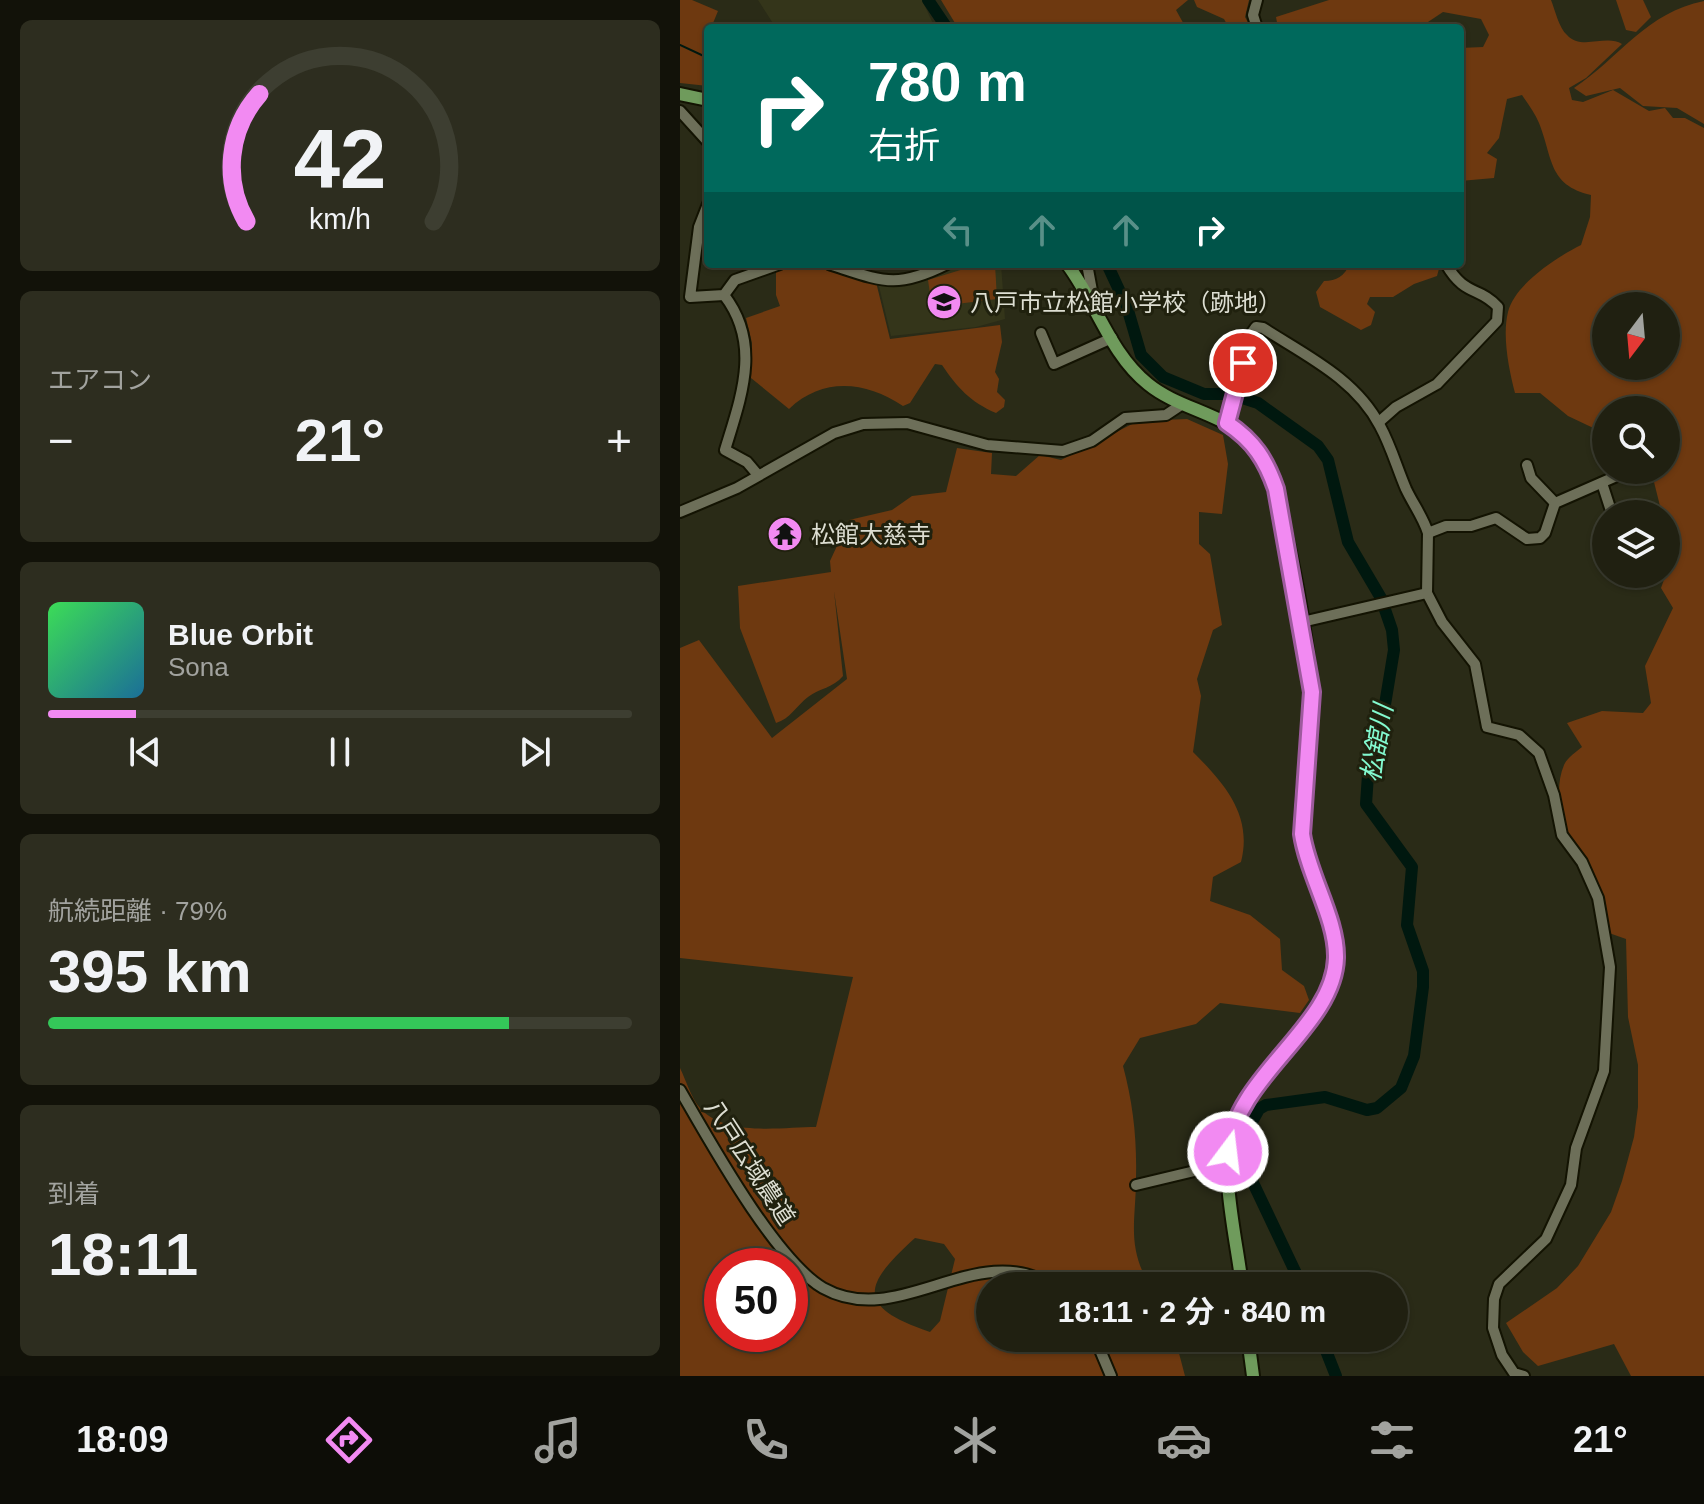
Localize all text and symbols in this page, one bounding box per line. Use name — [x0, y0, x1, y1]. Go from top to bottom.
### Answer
text: 780 m — [868, 50, 1027, 113]
icon: right — [736, 56, 840, 160]
text: 42 — [294, 112, 386, 205]
text: 右折 — [868, 125, 940, 166]
text: km/h — [309, 203, 371, 235]
icon: left — [936, 208, 980, 252]
icon: ahead — [1020, 208, 1064, 252]
icon: ahead — [1104, 208, 1148, 252]
icon: right — [1188, 208, 1232, 252]
school or university icon: 八戸市立松館小学校（跡地） — [925, 283, 963, 321]
place label: 八戸市立松館小学校（跡地） — [970, 289, 1282, 316]
north arrow — [1592, 292, 1680, 380]
map controls — [1592, 292, 1680, 588]
pin — [1209, 329, 1277, 397]
icon: arrive — [1221, 341, 1265, 385]
text: エアコン — [48, 365, 152, 395]
button: search — [1592, 396, 1680, 484]
text: 21° — [295, 407, 385, 474]
text: − — [48, 416, 74, 465]
text: + — [606, 416, 632, 465]
button: layers — [1592, 500, 1680, 588]
temple icon: 松館大慈寺 — [766, 515, 804, 553]
place label: 松館大慈寺 — [811, 521, 931, 548]
text: Blue Orbit — [168, 618, 313, 651]
text: Sona — [168, 652, 229, 682]
water label: 松舘川 — [1355, 699, 1399, 784]
icon: previous — [123, 730, 167, 774]
icon: pause — [318, 730, 362, 774]
icon: next — [513, 730, 557, 774]
text: 航続距離 · 79% — [48, 896, 227, 926]
text: 395 km — [48, 938, 252, 1005]
street label: 八戸広域農道 — [699, 1094, 801, 1230]
position arrow — [1186, 1110, 1270, 1194]
text: 到着 — [48, 1179, 100, 1209]
text: 18:11 — [48, 1221, 198, 1288]
speed limit sign: 50 — [704, 1248, 808, 1352]
text: 18:11 · 2 分 · 840 m — [1058, 1295, 1326, 1328]
icon: directions — [321, 1412, 377, 1468]
icon: music — [530, 1412, 586, 1468]
icon: phone — [738, 1412, 794, 1468]
icon: climate — [947, 1412, 1003, 1468]
icon: car — [1156, 1412, 1212, 1468]
icon: filters — [1364, 1412, 1420, 1468]
text: 18:09 — [76, 1419, 168, 1460]
text: 21° — [1573, 1419, 1628, 1460]

